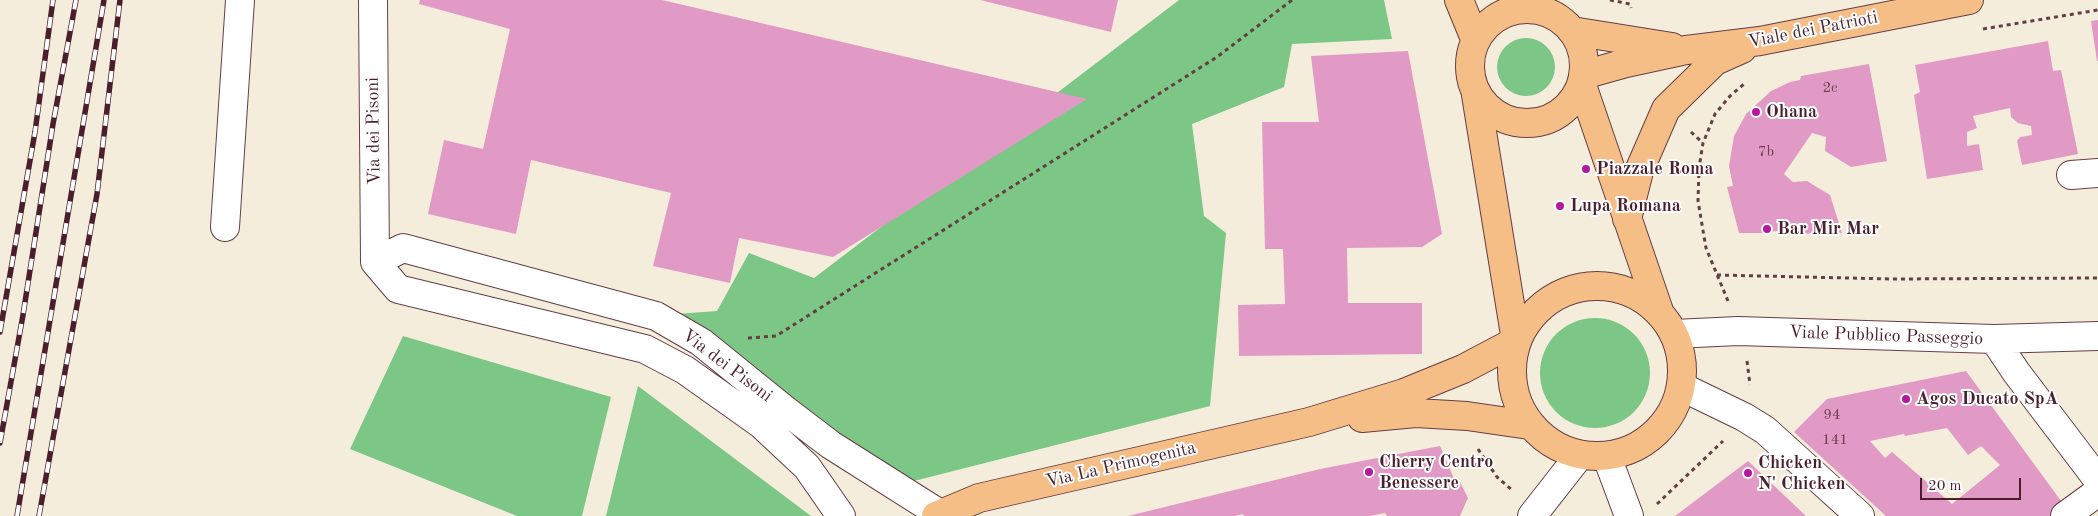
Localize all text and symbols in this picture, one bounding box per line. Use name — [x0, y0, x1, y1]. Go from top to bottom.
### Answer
street label: Viale dei Patrioti — [1746, 7, 1880, 53]
street label: Via dei Pisoni — [362, 77, 386, 185]
house number: 2c — [1822, 79, 1838, 97]
place label: Ohana — [1766, 101, 1817, 123]
marker: Ohana — [1750, 106, 1762, 118]
house number: 7b — [1758, 143, 1774, 161]
place label: Piazzale Roma — [1596, 158, 1714, 180]
marker: Piazzale Roma — [1580, 163, 1592, 175]
place label: Lupa Romana — [1570, 195, 1681, 217]
marker: Lupa Romana — [1554, 200, 1566, 212]
place label: Bar Mir Mar — [1777, 218, 1879, 240]
marker: Bar Mir Mar — [1761, 223, 1773, 235]
street label: Viale Pubblico Passeggio — [1789, 322, 1983, 350]
street label: Via dei Pisoni — [677, 325, 777, 407]
place label: Agos Ducato SpA — [1916, 388, 2058, 410]
marker: Agos Ducato SpA — [1900, 393, 1912, 405]
house number: 94 — [1823, 406, 1841, 424]
house number: 141 — [1822, 431, 1848, 449]
street label: Via La Primogenita — [1044, 437, 1198, 493]
place label: Cherry Centro Benessere — [1379, 451, 1493, 494]
place label: Chicken N' Chicken — [1758, 452, 1845, 494]
marker: Cherry Centro Benessere — [1363, 466, 1375, 478]
marker: Chicken N' Chicken — [1742, 467, 1754, 479]
scale bar — [1923, 468, 2024, 500]
text: 20 m — [1928, 479, 1962, 494]

